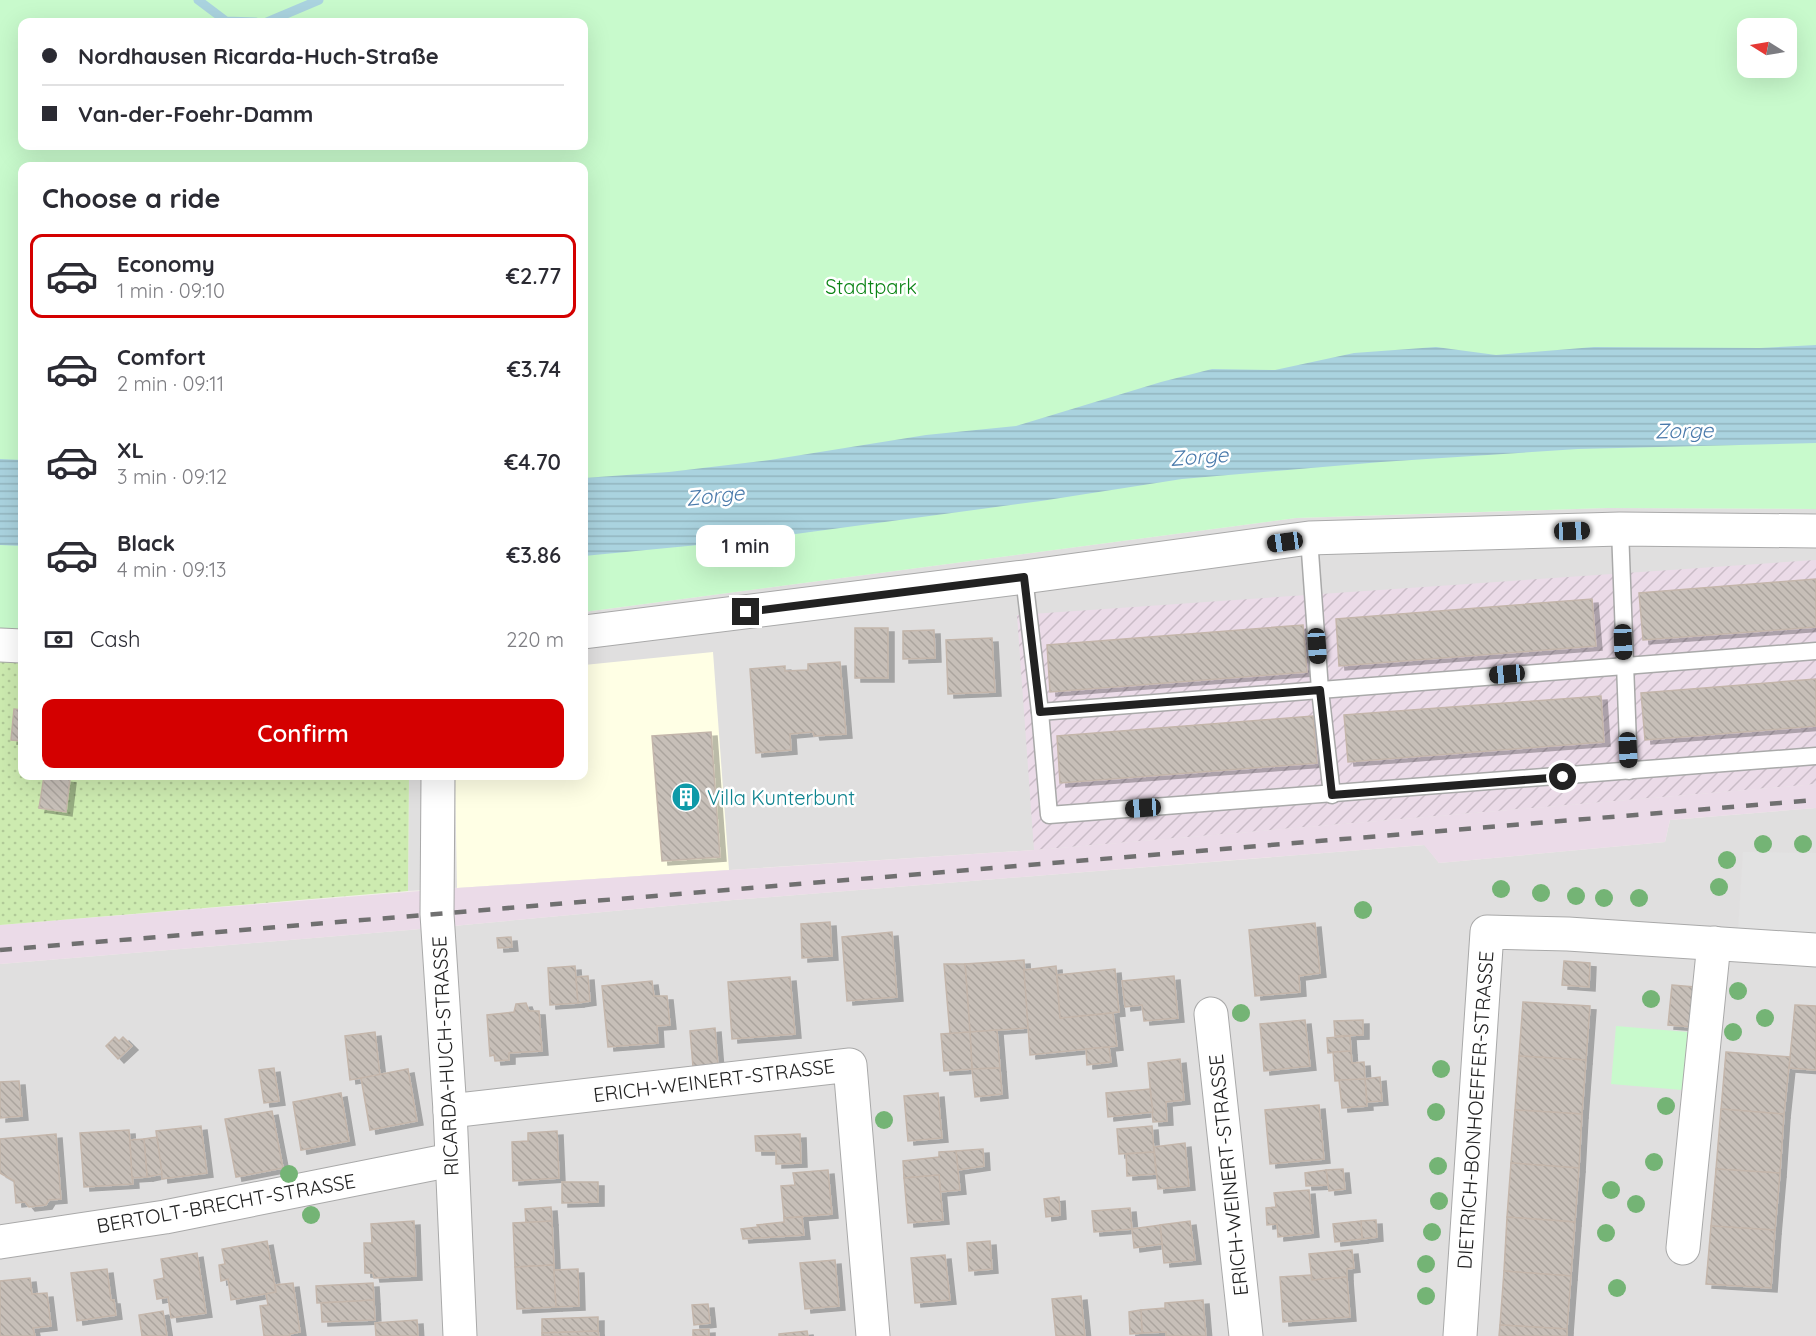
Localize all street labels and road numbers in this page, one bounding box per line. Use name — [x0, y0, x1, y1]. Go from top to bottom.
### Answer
street label: RICARDA-HUCH-STRASSE — [426, 935, 464, 1177]
street label: DIETRICH-BONHOEFFER-STRASSE — [1451, 950, 1499, 1270]
street label: ERICH-WEINERT-STRASSE — [592, 1053, 836, 1107]
street label: ERICH-WEINERT-STRASSE — [1203, 1053, 1253, 1297]
street label: BERTOLT-BRECHT-STRASSE — [95, 1168, 357, 1238]

